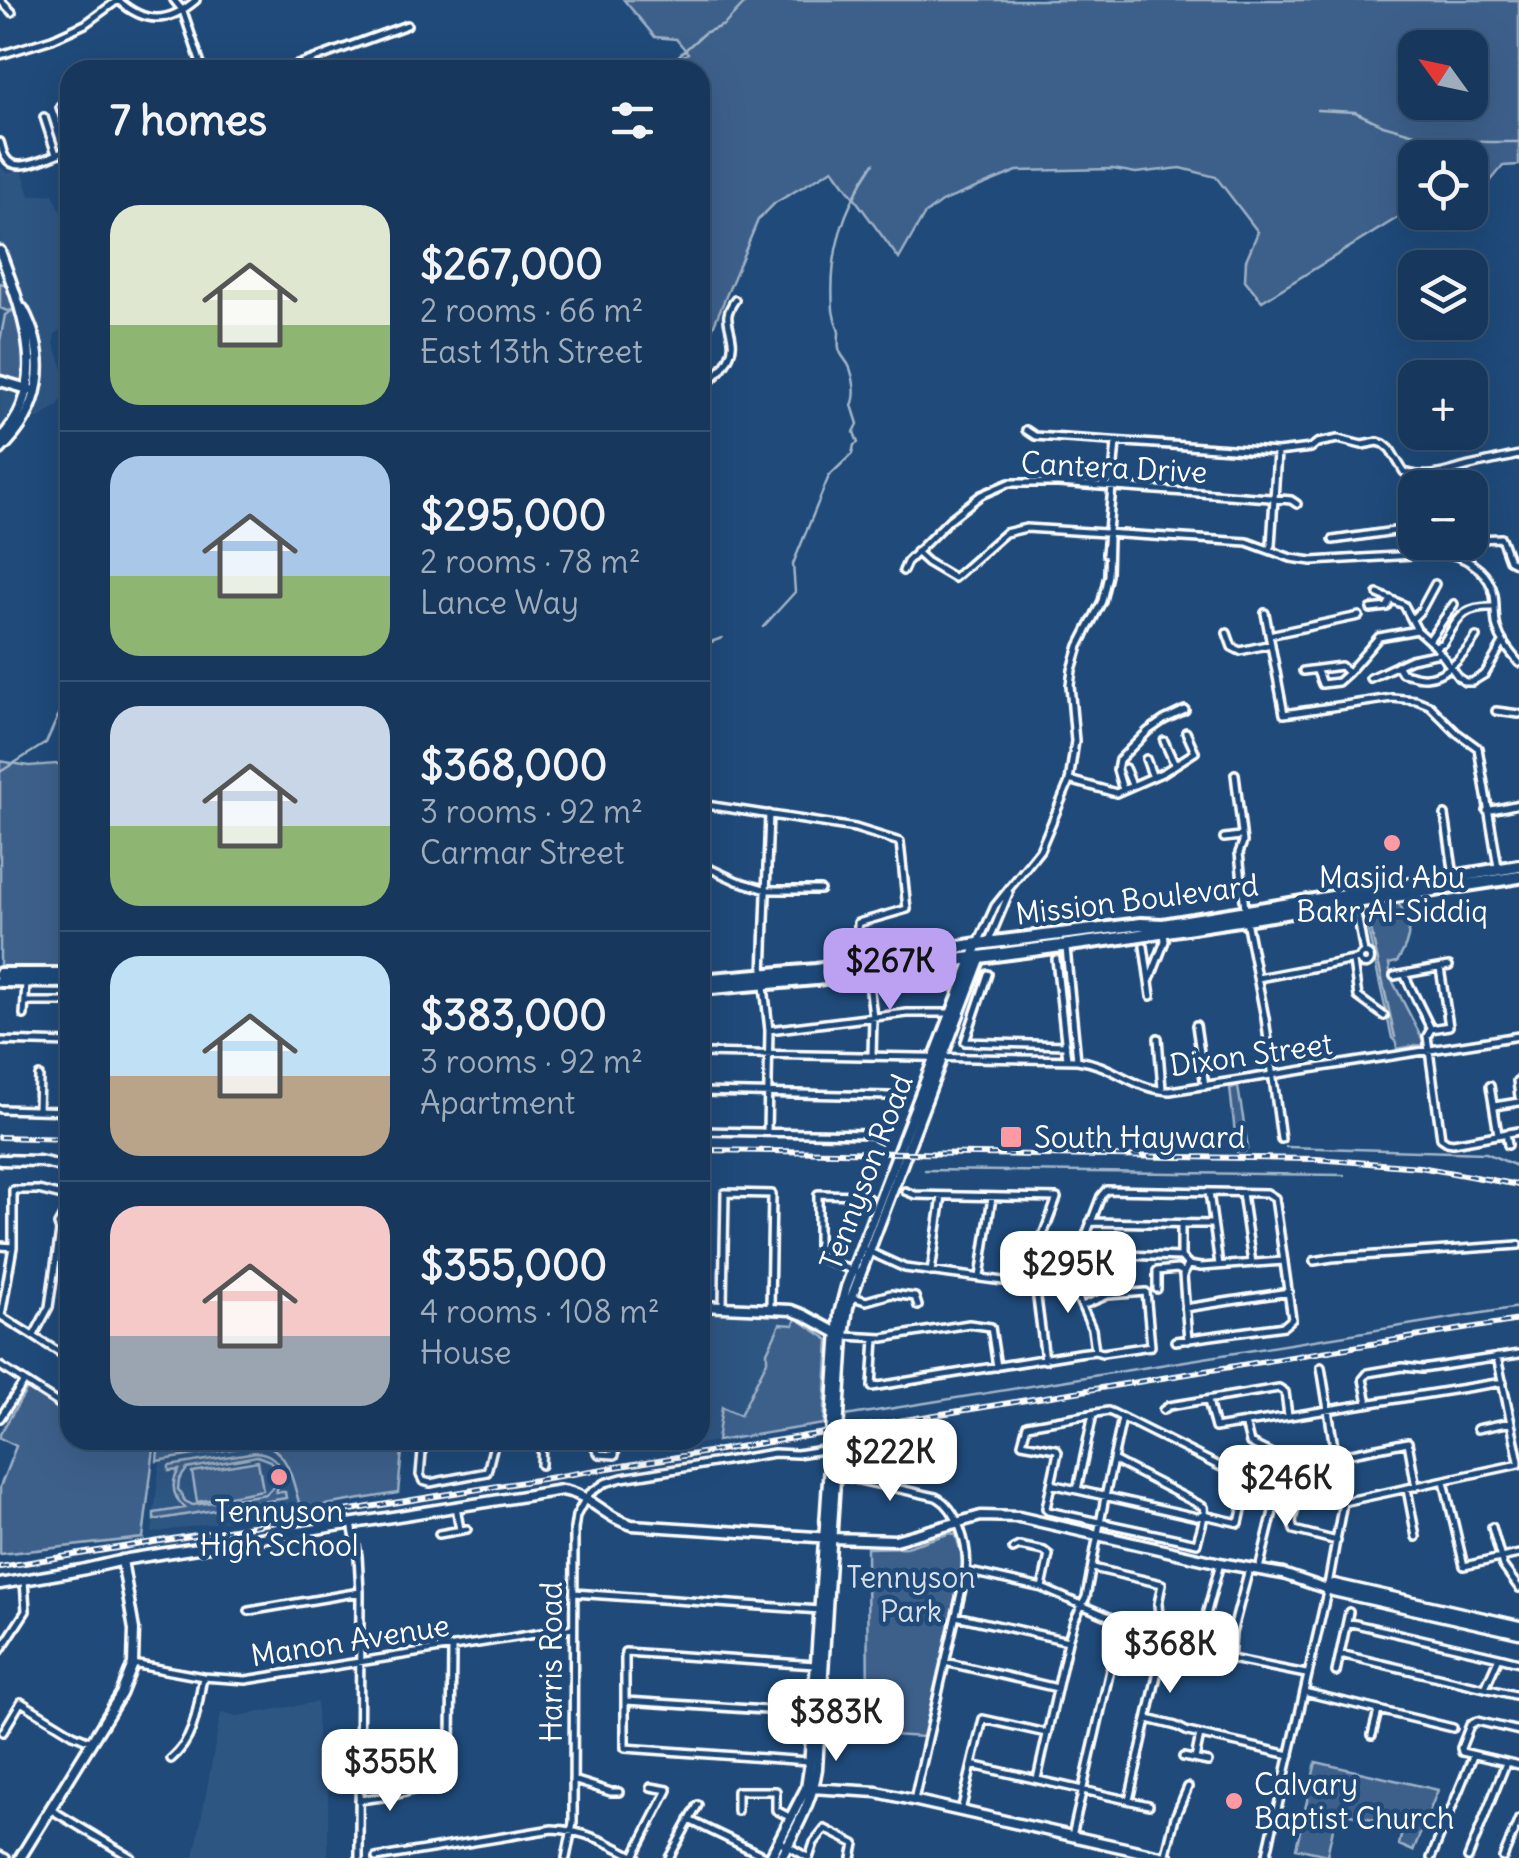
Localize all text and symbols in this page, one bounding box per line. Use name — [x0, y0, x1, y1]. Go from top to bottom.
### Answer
north arrow — [1398, 30, 1488, 120]
map controls — [1398, 30, 1488, 560]
icon: filters — [605, 93, 660, 148]
text: 7 homes — [110, 94, 267, 146]
button: locate — [1398, 140, 1488, 230]
text: $267,000 — [420, 238, 603, 290]
icon: home — [190, 245, 310, 365]
button: layers — [1398, 250, 1488, 340]
text: 2 rooms · 66 m² — [420, 290, 643, 331]
text: East 13th Street — [420, 331, 643, 372]
button: + — [1398, 360, 1488, 450]
street label: Cantera Drive — [1020, 443, 1208, 491]
button: − — [1398, 470, 1488, 560]
text: $295,000 — [420, 489, 606, 541]
icon: home — [190, 496, 310, 616]
text: 2 rooms · 78 m² — [420, 541, 641, 582]
text: Lance Way — [420, 582, 579, 623]
text: $368,000 — [420, 739, 607, 791]
icon: home — [190, 746, 310, 866]
text: 3 rooms · 92 m² — [420, 791, 643, 832]
text: Carmar Street — [420, 832, 625, 873]
marker: Masjid Abu Bakr Al-Siddiq — [1381, 832, 1403, 854]
place label: Masjid Abu Bakr Al-Siddiq — [1296, 858, 1488, 930]
street label: Mission Boulevard — [1013, 865, 1261, 933]
pin: $267K — [820, 928, 960, 1013]
text: $267K — [845, 940, 935, 981]
text: $383,000 — [420, 989, 607, 1041]
icon: home — [190, 996, 310, 1116]
street label: Dixon Street — [1167, 1024, 1335, 1084]
text: 3 rooms · 92 m² — [420, 1041, 643, 1082]
street label: Tennyson Road — [811, 1069, 921, 1275]
text: Apartment — [420, 1082, 575, 1123]
place label: South Hayward — [1034, 1118, 1245, 1156]
marker: South Hayward — [998, 1124, 1024, 1150]
pin: $295K — [998, 1231, 1138, 1316]
text: $355,000 — [420, 1239, 607, 1291]
text: $295K — [1022, 1243, 1114, 1284]
icon: home — [190, 1246, 310, 1366]
text: 4 rooms · 108 m² — [420, 1291, 660, 1332]
text: House — [420, 1332, 511, 1373]
pin: $222K — [820, 1419, 960, 1504]
text: $222K — [845, 1431, 935, 1472]
pin: $246K — [1216, 1445, 1356, 1530]
text: $246K — [1240, 1457, 1332, 1498]
marker: Tennyson High School — [268, 1466, 290, 1488]
place label: Tennyson High School — [199, 1492, 359, 1564]
park label: Tennyson Park — [846, 1558, 976, 1630]
street label: Harris Road — [532, 1581, 570, 1743]
street label: Manon Avenue — [248, 1606, 452, 1674]
pin: $368K — [1100, 1611, 1240, 1696]
text: $368K — [1124, 1623, 1216, 1664]
pin: $383K — [766, 1679, 906, 1764]
text: $383K — [790, 1691, 882, 1732]
pin: $355K — [320, 1729, 460, 1814]
text: $355K — [344, 1741, 436, 1782]
place label: Calvary Baptist Church — [1254, 1765, 1454, 1837]
marker: Calvary Baptist Church — [1223, 1790, 1245, 1812]

